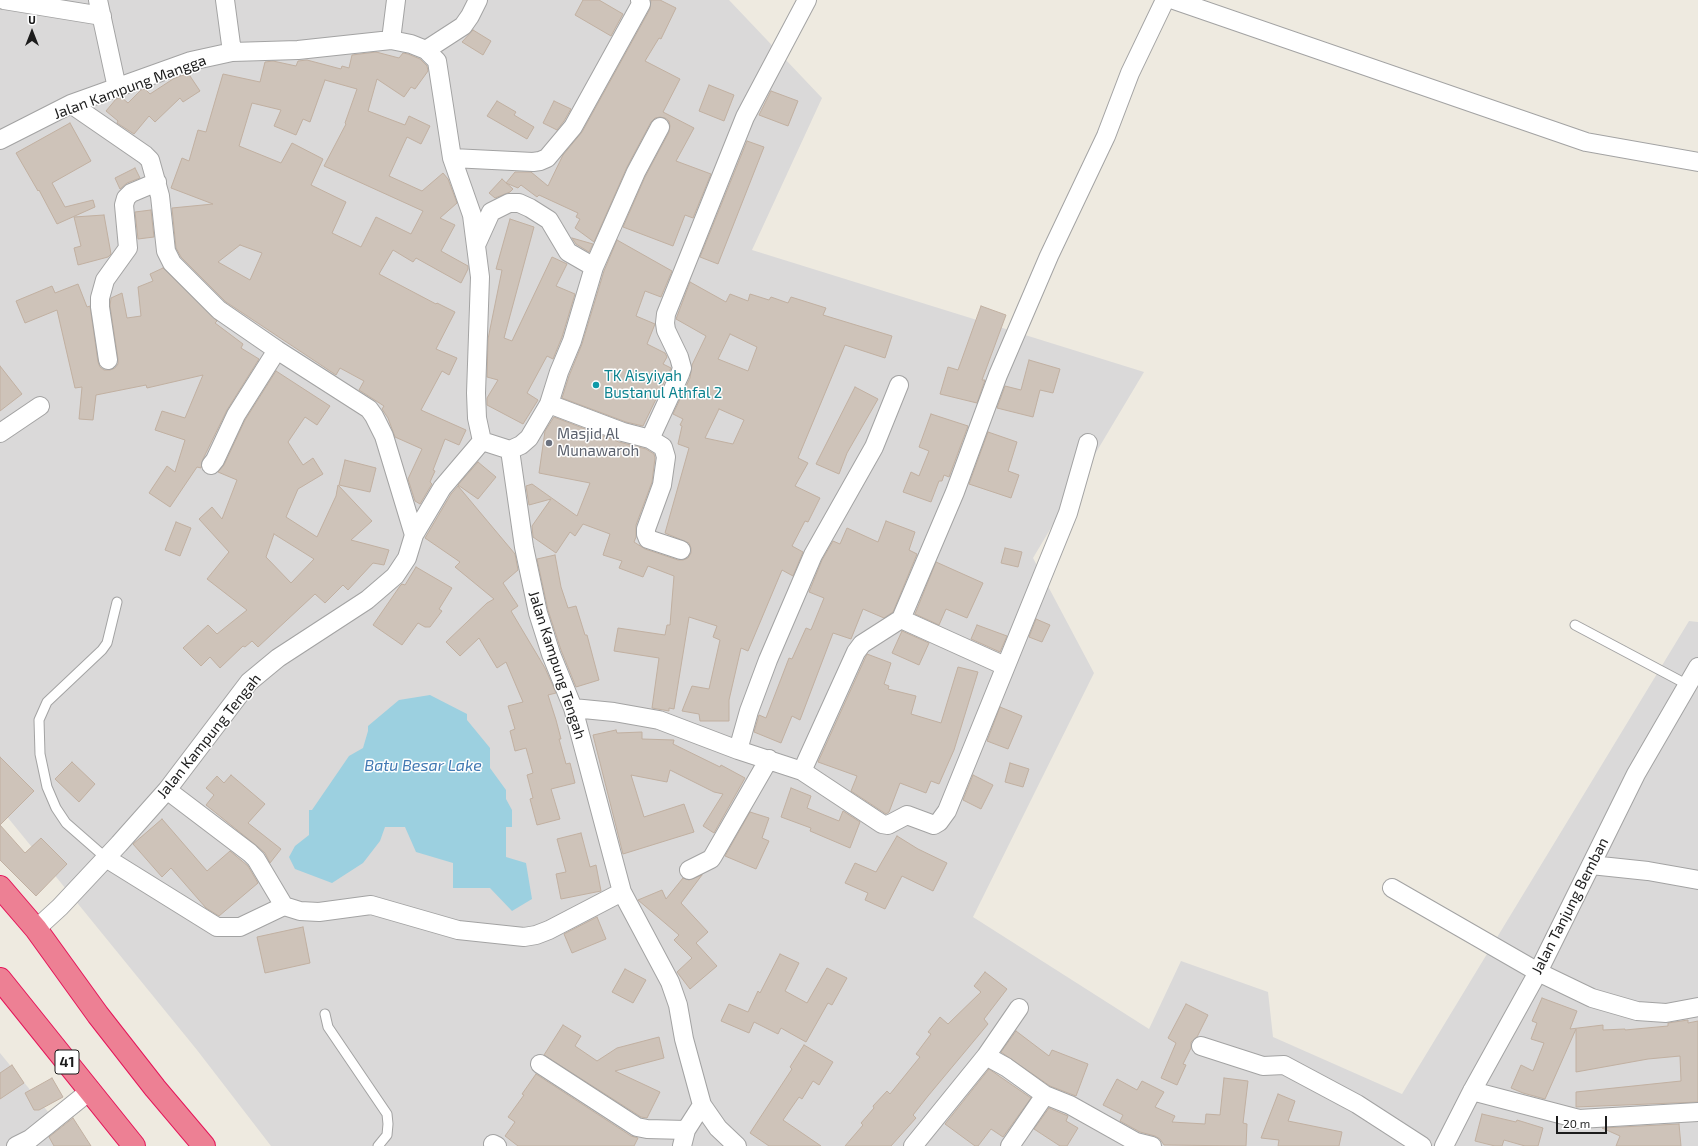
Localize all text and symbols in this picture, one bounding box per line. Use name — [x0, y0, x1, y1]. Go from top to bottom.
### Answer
north arrow — [12, 12, 52, 52]
text: U — [28, 13, 36, 26]
street label: Jalan Kampung Mangga — [51, 51, 209, 123]
place label: TK Aisyiyah Bustanul Athfal 2 — [604, 367, 722, 402]
marker: TK Aisyiyah Bustanul Athfal 2 — [591, 380, 601, 390]
place label: Masjid Al Munawaroh — [557, 425, 639, 460]
marker: Masjid Al Munawaroh — [544, 438, 554, 448]
street label: Jalan Kampung Tengah — [524, 588, 590, 742]
street label: Jalan Kampung Tengah — [153, 670, 265, 802]
water label: Batu Besar Lake — [364, 756, 482, 776]
street label: Jalan Tanjung Bemban — [1528, 835, 1612, 977]
road number: 41 — [55, 1050, 79, 1074]
scale bar — [1558, 1108, 1609, 1134]
text: 20 m — [1563, 1116, 1590, 1130]

